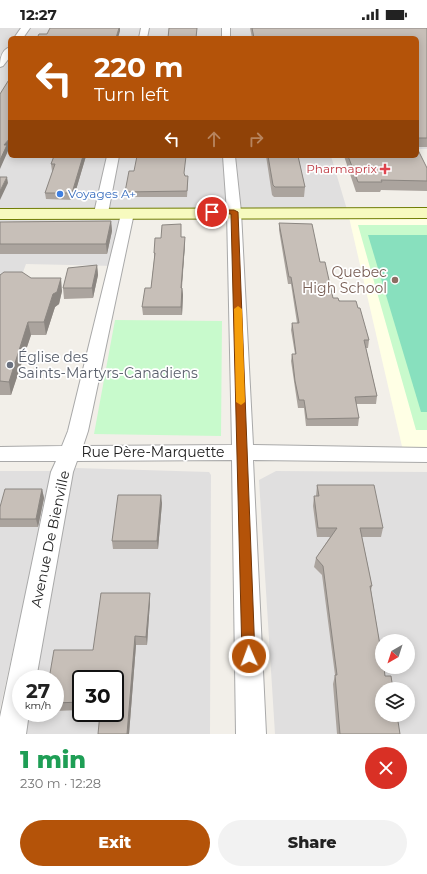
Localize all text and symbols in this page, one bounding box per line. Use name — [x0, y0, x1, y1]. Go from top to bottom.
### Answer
text: 12:27 — [20, 5, 57, 24]
text: 220 m — [94, 50, 183, 84]
icon: left — [28, 52, 80, 104]
text: Turn left — [94, 84, 169, 106]
icon: left — [161, 128, 183, 150]
icon: ahead — [203, 128, 225, 150]
icon: right — [245, 128, 267, 150]
place label: Pharmaprix — [306, 161, 378, 176]
marker: Pharmaprix — [380, 164, 390, 174]
place label: Voyages A+ — [68, 186, 136, 201]
marker: Voyages A+ — [55, 189, 65, 199]
pin — [195, 195, 229, 229]
icon: arrive — [201, 201, 223, 223]
place label: Quebec High School — [302, 263, 387, 297]
marker: Quebec High School — [390, 275, 400, 285]
place label: Église des Saints-Martyrs-Canadiens — [18, 348, 198, 382]
marker: Église des Saints-Martyrs-Canadiens — [5, 360, 15, 370]
street label: Rue Père-Marquette — [81, 443, 225, 461]
street label: Avenue De Bienville — [27, 469, 73, 609]
north arrow — [375, 634, 415, 674]
map controls — [375, 634, 415, 722]
position arrow — [228, 635, 270, 677]
speed limit sign: 30 — [72, 670, 124, 722]
text: 27 — [26, 679, 50, 703]
button: layers — [375, 682, 415, 722]
text: km/h — [25, 699, 51, 712]
text: 1 min — [20, 745, 86, 774]
button: close — [365, 747, 407, 789]
text: 230 m · 12:28 — [20, 775, 101, 791]
button: Exit — [20, 820, 210, 866]
button: Share — [218, 820, 407, 866]

